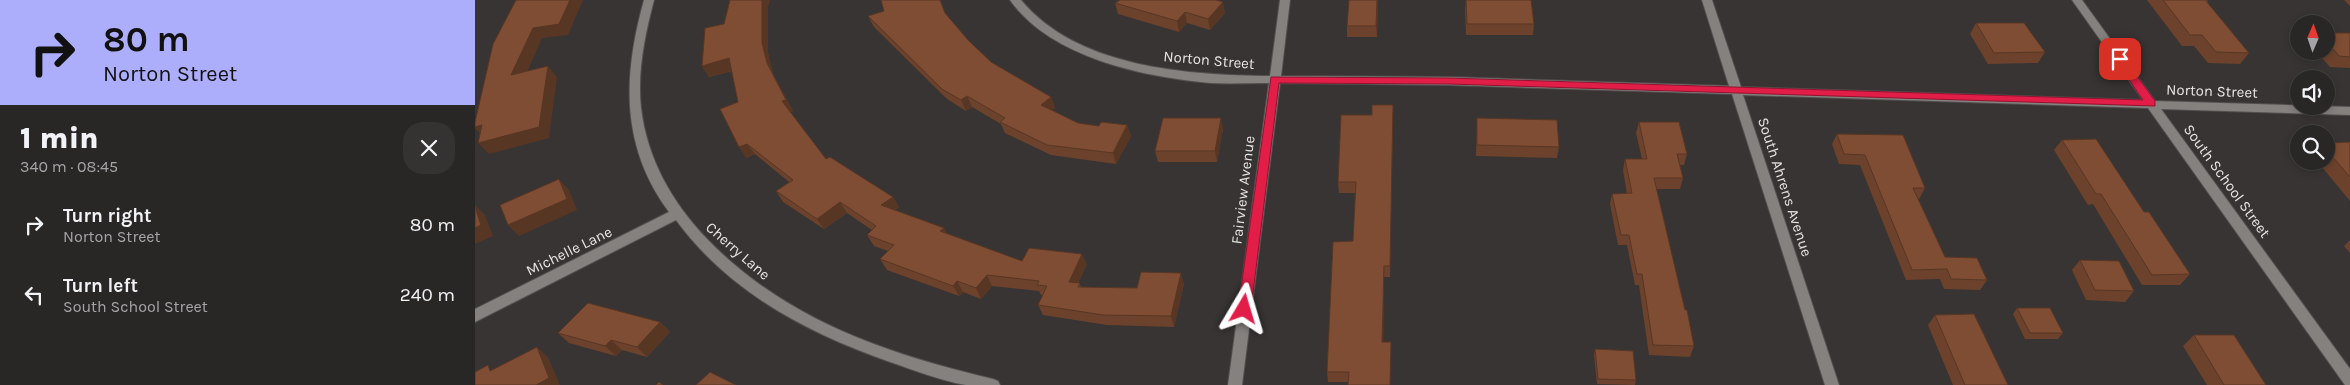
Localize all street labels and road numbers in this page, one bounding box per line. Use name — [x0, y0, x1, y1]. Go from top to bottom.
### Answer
street label: Norton Street — [1163, 47, 1256, 73]
street label: Norton Street — [2166, 80, 2258, 102]
street label: South Ahrens Avenue — [1754, 115, 1816, 259]
street label: South School Street — [2180, 121, 2274, 242]
street label: Fairview Avenue — [1227, 135, 1259, 245]
street label: Cherry Lane — [702, 218, 774, 284]
street label: Michelle Lane — [523, 222, 615, 280]

